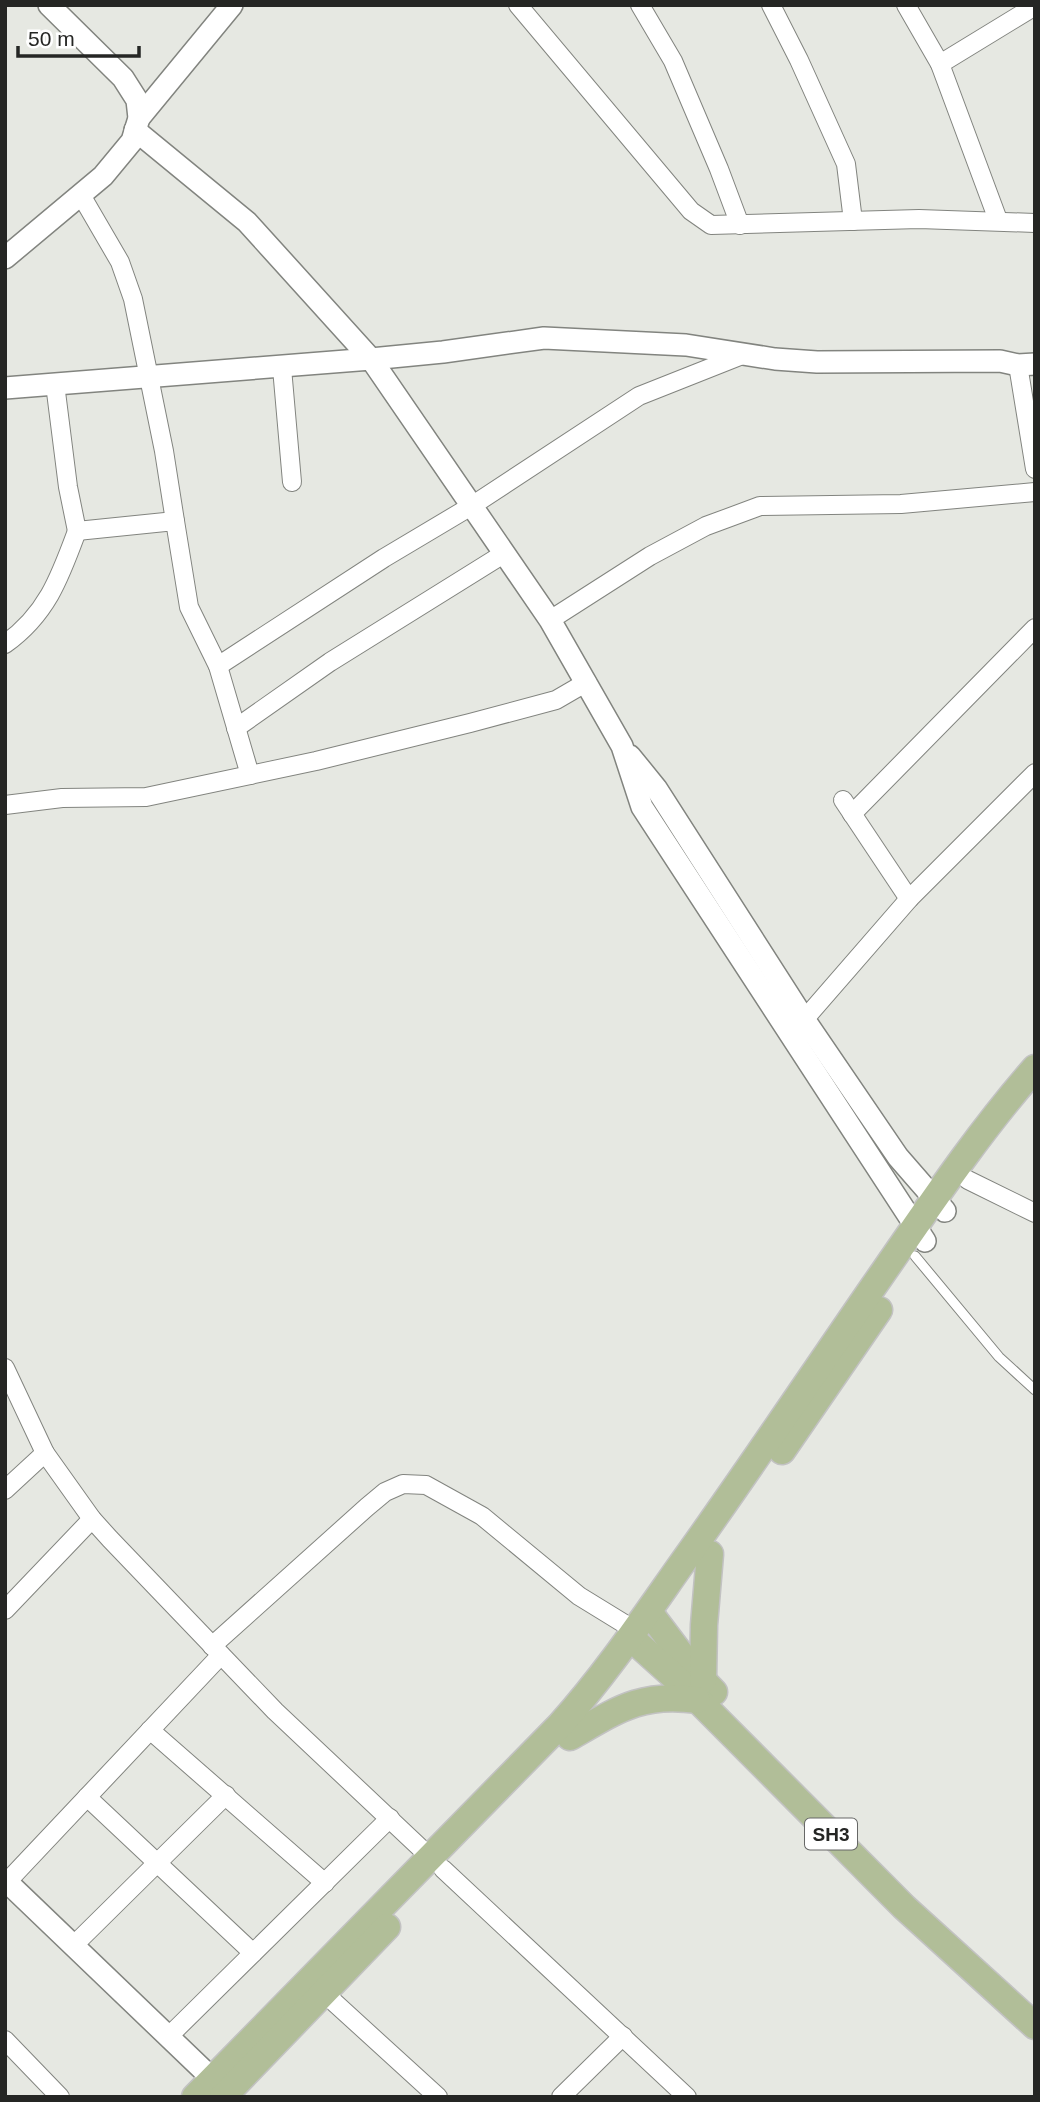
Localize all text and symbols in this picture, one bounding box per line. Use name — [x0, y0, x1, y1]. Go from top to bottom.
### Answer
scale bar — [18, 14, 138, 58]
text: 50 m — [28, 27, 75, 50]
road number: SH3 — [805, 1818, 857, 1850]

